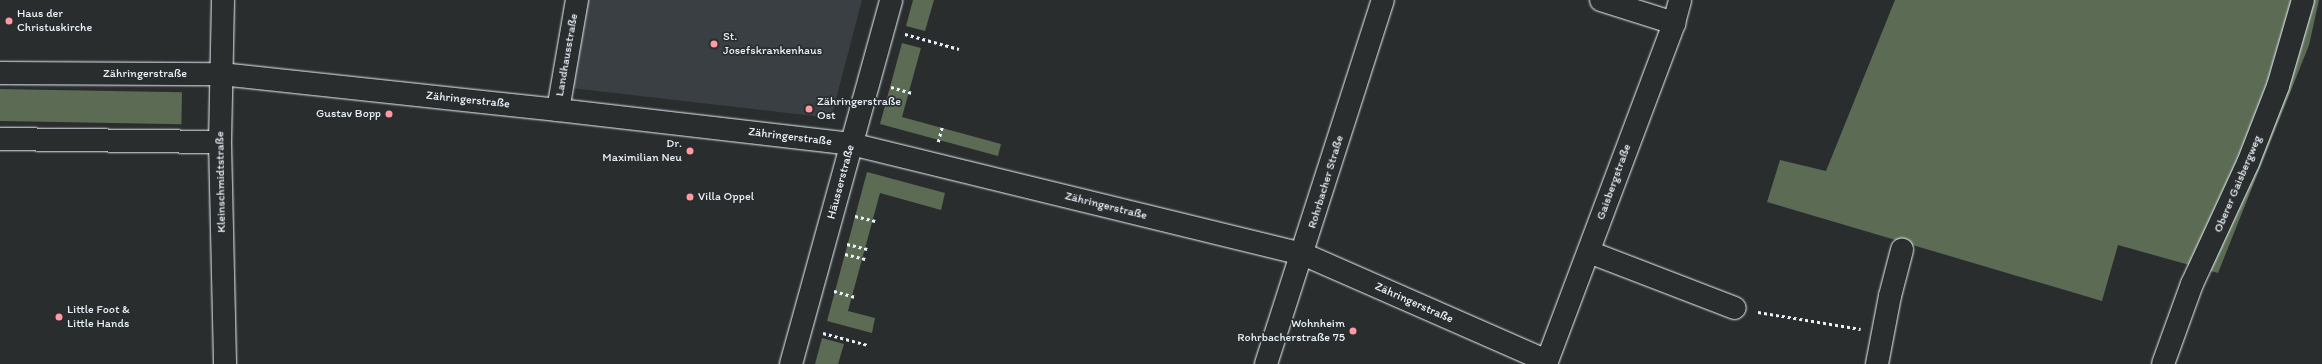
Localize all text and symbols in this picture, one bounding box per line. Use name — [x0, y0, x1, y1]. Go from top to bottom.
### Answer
place label: Haus der Christuskirche — [17, 7, 92, 35]
street label: Landhausstraße — [553, 13, 581, 97]
marker: Haus der Christuskirche — [4, 16, 14, 26]
place label: St. Josefskrankenhaus — [723, 30, 822, 58]
marker: St. Josefskrankenhaus — [708, 38, 720, 50]
street label: Zähringerstraße — [103, 67, 187, 81]
street label: Zähringerstraße — [425, 88, 511, 112]
place label: Zähringerstraße Ost — [817, 95, 901, 123]
marker: Zähringerstraße Ost — [804, 104, 814, 114]
place label: Gustav Bopp — [316, 107, 381, 121]
marker: Gustav Bopp — [384, 109, 394, 119]
street label: Zähringerstraße — [747, 125, 833, 149]
street label: Kleinschmidtstraße — [213, 131, 229, 233]
street label: Oberer Gaisbergweg — [2211, 133, 2265, 235]
street label: Rohrbacher Straße — [1305, 134, 1347, 230]
place label: Dr. Maximilian Neu — [602, 137, 682, 165]
street label: Gaisbergstraße — [1594, 142, 1634, 222]
street label: Häusserstraße — [824, 143, 858, 221]
marker: Dr. Maximilian Neu — [685, 146, 695, 156]
street label: Zähringerstraße — [1063, 189, 1149, 223]
place label: Villa Oppel — [698, 190, 754, 204]
marker: Villa Oppel — [685, 192, 695, 202]
street label: Zähringerstraße — [1373, 279, 1455, 327]
place label: Little Foot & Little Hands — [67, 303, 130, 331]
marker: Little Foot & Little Hands — [54, 312, 64, 322]
place label: Wohnheim Rohrbacherstraße 75 — [1237, 317, 1345, 345]
marker: Wohnheim Rohrbacherstraße 75 — [1348, 326, 1358, 336]

